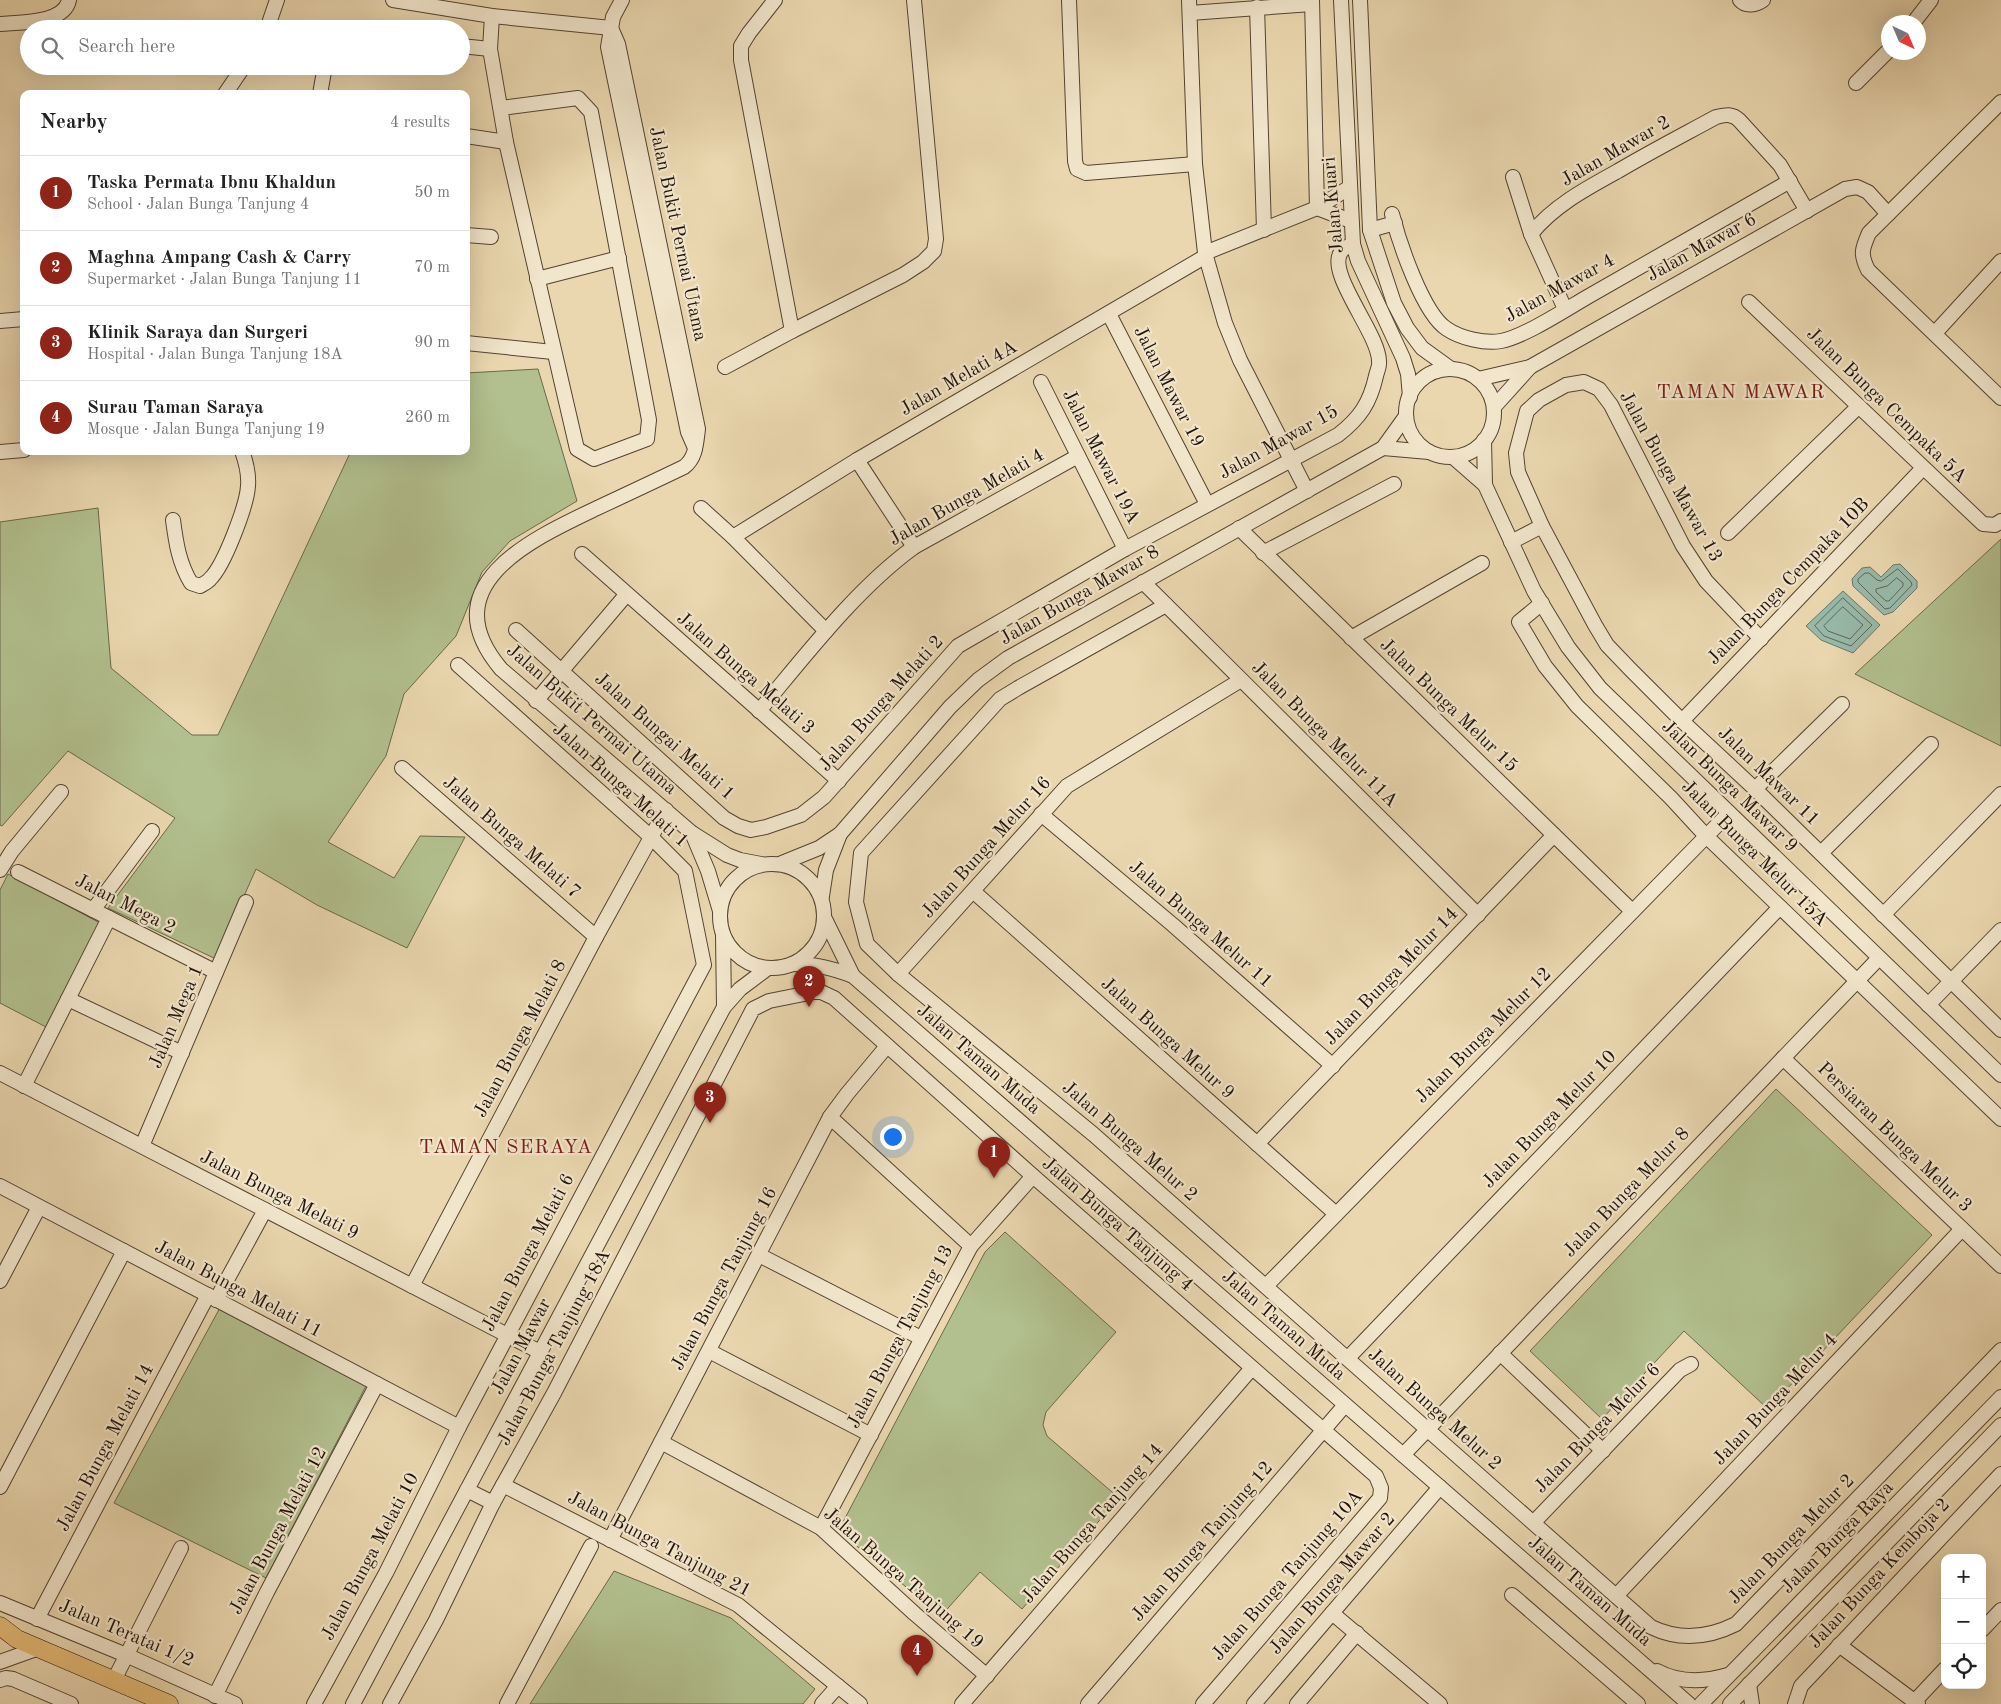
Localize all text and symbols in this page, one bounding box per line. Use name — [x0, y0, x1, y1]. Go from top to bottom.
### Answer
north arrow — [1881, 15, 1926, 60]
search box — [20, 20, 470, 75]
icon: search — [38, 34, 66, 62]
text: Search here — [78, 38, 175, 57]
text: Nearby — [40, 112, 108, 133]
street label: Jalan Mawar 2 — [1558, 113, 1674, 191]
text: 4 results — [390, 115, 450, 131]
street label: Jalan Bukit Permai Utama — [645, 125, 709, 344]
street label: Jalan Kuari — [1320, 156, 1348, 254]
text: Taska Permata Ibnu Khaldun — [87, 174, 336, 193]
text: 1 — [51, 185, 61, 201]
text: 50 m — [414, 185, 450, 201]
text: School · Jalan Bunga Tanjung 4 — [87, 197, 309, 213]
street label: Jalan Mawar 6 — [1644, 210, 1760, 286]
text: Maghna Ampang Cash & Carry — [87, 249, 351, 268]
street label: Jalan Mawar 4 — [1502, 251, 1618, 327]
text: 2 — [51, 260, 61, 276]
text: 70 m — [414, 260, 450, 276]
text: Supermarket · Jalan Bunga Tanjung 11 — [87, 272, 362, 288]
street label: Jalan Mawar 19 — [1129, 323, 1207, 451]
text: Klinik Saraya dan Surgeri — [87, 324, 308, 343]
street label: Jalan Bunga Cempaka 5A — [1802, 325, 1970, 488]
text: 3 — [51, 335, 61, 351]
text: 90 m — [414, 335, 450, 351]
street label: Jalan Melati 4A — [897, 338, 1021, 420]
text: Hospital · Jalan Bunga Tanjung 18A — [87, 347, 343, 363]
district label: TAMAN MAWAR — [1657, 383, 1825, 403]
street label: Jalan Mawar 19A — [1058, 387, 1142, 528]
street label: Jalan Bunga Mawar 13 — [1615, 389, 1725, 565]
text: Surau Taman Saraya — [87, 399, 264, 418]
street label: Jalan Mawar 15 — [1216, 402, 1342, 484]
text: 4 — [51, 410, 61, 426]
text: 260 m — [405, 410, 450, 426]
text: Mosque · Jalan Bunga Tanjung 19 — [87, 422, 325, 438]
street label: Jalan Bunga Melati 4 — [886, 446, 1048, 550]
street label: Jalan Bunga Cempaka 10B — [1704, 495, 1874, 669]
street label: Jalan Bunga Mawar 8 — [997, 543, 1163, 649]
street label: Jalan Bunga Melati 3 — [673, 609, 817, 739]
street label: Jalan Bunga Melati 2 — [816, 632, 948, 776]
street label: Jalan Bunga Melur 15 — [1375, 635, 1521, 777]
street label: Jalan Bukit Permai Utama — [502, 641, 680, 799]
street label: Jalan Bunga Melur 11A — [1247, 658, 1401, 812]
street label: Jalan Bungai Melati 1 — [591, 669, 737, 805]
street label: Jalan Bunga Mawar 9 — [1657, 717, 1801, 857]
street label: Jalan Bunga Melati 1 — [548, 720, 692, 852]
street label: Jalan Mawar 11 — [1713, 724, 1823, 830]
street label: Jalan Bunga Melati 7 — [439, 773, 583, 903]
street label: Jalan Bunga Melur 16 — [919, 774, 1055, 922]
street label: Jalan Bunga Melur 15A — [1677, 777, 1831, 931]
street label: Jalan Bunga Melur 11 — [1125, 858, 1275, 992]
street label: Jalan Mega 2 — [72, 871, 178, 939]
street label: Jalan Bunga Melur 14 — [1321, 904, 1463, 1050]
street label: Jalan Bunga Melati 8 — [471, 957, 571, 1121]
street label: Jalan Mega 1 — [147, 962, 207, 1072]
street label: Jalan Bunga Melur 12 — [1412, 964, 1556, 1108]
pin: 2 — [793, 966, 825, 1007]
street label: Jalan Bunga Melur 9 — [1097, 974, 1237, 1104]
street label: Jalan Taman Muda — [912, 1001, 1044, 1119]
street label: Jalan Bunga Melur 10 — [1479, 1047, 1621, 1193]
street label: Persiaran Bunga Melur 3 — [1813, 1059, 1975, 1217]
street label: Jalan Bunga Melur 2 — [1058, 1078, 1200, 1206]
pin: 3 — [694, 1082, 726, 1123]
your location — [880, 1124, 906, 1150]
street label: Jalan Bunga Melur 8 — [1560, 1124, 1694, 1262]
pin: 1 — [978, 1137, 1010, 1178]
district label: TAMAN SERAYA — [419, 1138, 593, 1158]
street label: Jalan Bunga Melati 9 — [196, 1148, 362, 1244]
street label: Jalan Bunga Tanjung 4 — [1038, 1154, 1196, 1296]
street label: Jalan Bunga Melati 6 — [479, 1171, 579, 1335]
street label: Jalan Bunga Tanjung 16 — [669, 1184, 781, 1374]
street label: Jalan Bunga Melati 11 — [151, 1238, 325, 1342]
street label: Jalan Bunga Tanjung 13 — [845, 1242, 957, 1432]
street label: Jalan Bunga Tanjung 18A — [495, 1246, 615, 1449]
street label: Jalan Taman Muda — [1217, 1267, 1349, 1385]
street label: Jalan Mawar — [489, 1296, 555, 1398]
street label: Jalan Bunga Melur 4 — [1710, 1331, 1842, 1469]
street label: Jalan Bunga Melur 2 — [1364, 1345, 1504, 1475]
street label: Jalan Bunga Melur 6 — [1531, 1360, 1665, 1498]
street label: Jalan Bunga Melati 14 — [54, 1361, 158, 1535]
street label: Jalan Bunga Tanjung 14 — [1019, 1441, 1167, 1607]
street label: Jalan Bunga Melati 12 — [227, 1444, 331, 1618]
street label: Jalan Bunga Tanjung 12 — [1129, 1459, 1277, 1625]
street label: Jalan Bunga Melati 10 — [319, 1470, 423, 1644]
street label: Jalan Bunga Melur 2 — [1725, 1471, 1859, 1609]
street label: Jalan Bunga Raya — [1778, 1478, 1898, 1598]
street label: Jalan Bunga Tanjung 10A — [1209, 1487, 1367, 1665]
street label: Jalan Bunga Tanjung 21 — [564, 1489, 754, 1601]
street label: Jalan Bunga Kemboja 2 — [1806, 1495, 1954, 1653]
street label: Jalan Bunga Tanjung 19 — [820, 1505, 986, 1653]
street label: Jalan Bunga Mawar 2 — [1267, 1510, 1399, 1658]
street label: Jalan Taman Muda — [1523, 1533, 1655, 1651]
map controls — [1941, 1554, 1986, 1689]
button: + — [1941, 1554, 1986, 1599]
street label: Jalan Teratai 1/2 — [56, 1597, 196, 1671]
button: − — [1941, 1599, 1986, 1644]
pin: 4 — [901, 1635, 933, 1676]
button: locate — [1941, 1644, 1986, 1689]

